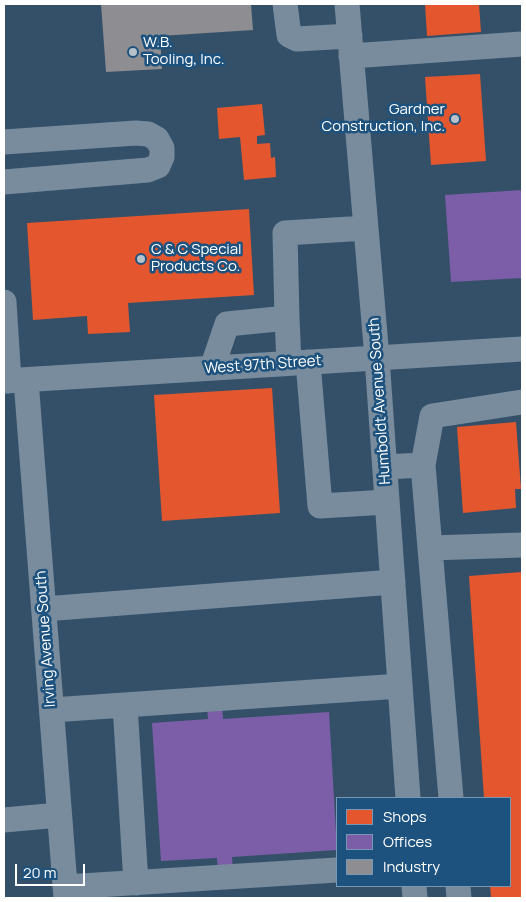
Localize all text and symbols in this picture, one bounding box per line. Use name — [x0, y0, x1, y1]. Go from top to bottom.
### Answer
place label: W.B. Tooling, Inc. — [143, 34, 224, 69]
marker: W.B. Tooling, Inc. — [127, 46, 139, 58]
place label: Gardner Construction, Inc. — [322, 101, 445, 136]
marker: Gardner Construction, Inc. — [449, 113, 461, 125]
place label: C & C Special Products Co. — [151, 241, 242, 276]
marker: C & C Special Products Co. — [135, 253, 147, 265]
street label: Humboldt Avenue South — [365, 317, 395, 485]
street label: West 97th Street — [204, 352, 322, 378]
street label: Irving Avenue South — [32, 570, 60, 708]
legend — [336, 797, 511, 887]
text: Shops — [383, 806, 427, 827]
text: Offices — [383, 831, 432, 852]
scale bar — [18, 854, 88, 886]
text: Industry — [383, 856, 440, 877]
text: 20 m — [23, 862, 56, 883]

